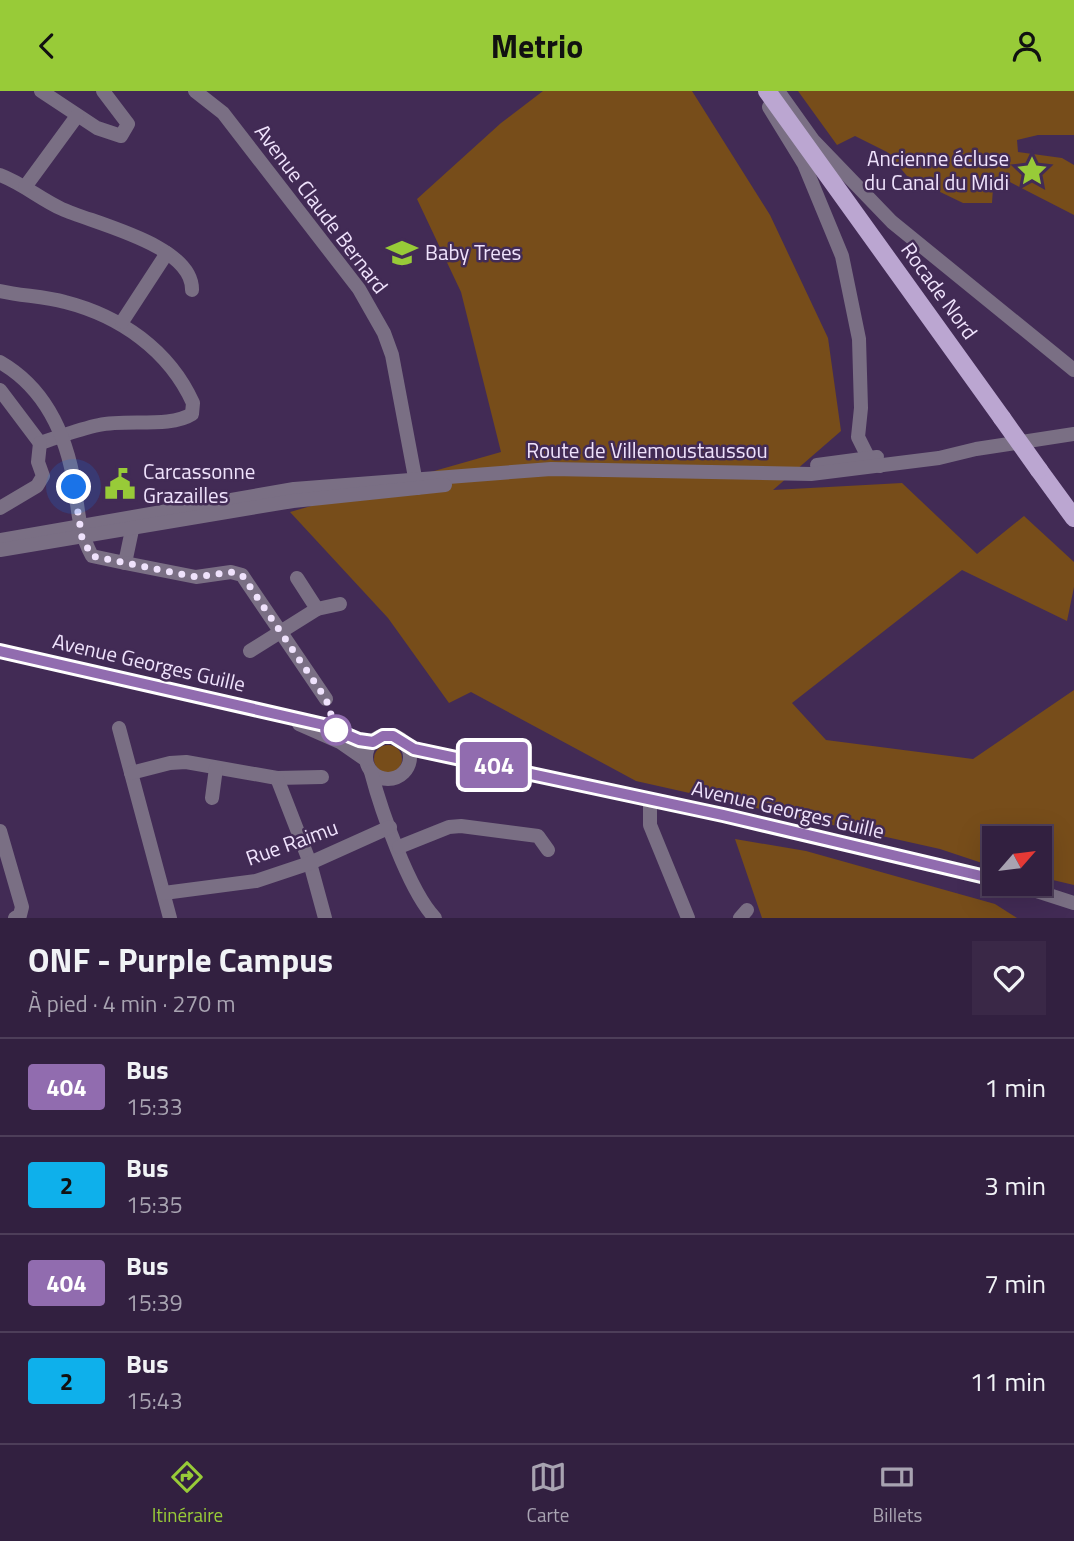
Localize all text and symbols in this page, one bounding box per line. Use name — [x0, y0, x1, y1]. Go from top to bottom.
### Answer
text: Metrio — [491, 22, 583, 70]
icon: back — [28, 27, 66, 65]
icon: person — [1008, 27, 1046, 65]
street label: Avenue Claude Bernard — [247, 117, 396, 300]
place label: Ancienne écluse du Canal du Midi — [864, 142, 1009, 198]
place icon: Ancienne écluse du Canal du Midi — [1015, 154, 1049, 188]
street label: Rocade Nord — [894, 235, 986, 346]
school or university icon: Baby Trees — [385, 236, 419, 270]
place label: Baby Trees — [425, 236, 521, 268]
street label: Route de Villemoustaussou — [526, 434, 768, 466]
place label: Carcassonne Grazailles — [143, 455, 255, 511]
public building icon: Carcassonne Grazailles — [103, 467, 137, 501]
your location — [56, 469, 91, 504]
street label: Avenue Georges Guille — [50, 624, 249, 700]
unlabelled marker — [321, 715, 351, 745]
line badge: 404 — [454, 742, 534, 788]
text: 404 — [474, 747, 514, 783]
street label: Avenue Georges Guille — [689, 771, 888, 847]
street label: Rue Raimu — [241, 811, 342, 874]
north arrow — [982, 826, 1052, 896]
map controls — [982, 826, 1052, 896]
text: ONF - Purple Campus — [28, 935, 333, 985]
button: heart — [972, 941, 1046, 1015]
text: À pied · 4 min · 270 m — [28, 986, 235, 1021]
text: Bus — [126, 1050, 168, 1089]
text: 1 min — [984, 1068, 1046, 1107]
text: 404 — [46, 1069, 87, 1105]
text: 15:33 — [126, 1089, 183, 1124]
text: Bus — [126, 1148, 168, 1187]
text: 3 min — [984, 1166, 1046, 1205]
text: 2 — [60, 1167, 73, 1203]
text: 15:35 — [126, 1187, 183, 1222]
text: Bus — [126, 1246, 168, 1285]
text: 7 min — [984, 1264, 1046, 1303]
text: 404 — [46, 1265, 87, 1301]
text: 15:39 — [126, 1285, 183, 1320]
text: Bus — [126, 1344, 168, 1383]
text: 11 min — [970, 1362, 1046, 1401]
text: 2 — [60, 1363, 73, 1399]
text: 15:43 — [126, 1383, 183, 1418]
tab: Itinéraire — [152, 1458, 223, 1529]
tab: Carte — [527, 1458, 569, 1529]
tab: Billets — [873, 1458, 922, 1529]

